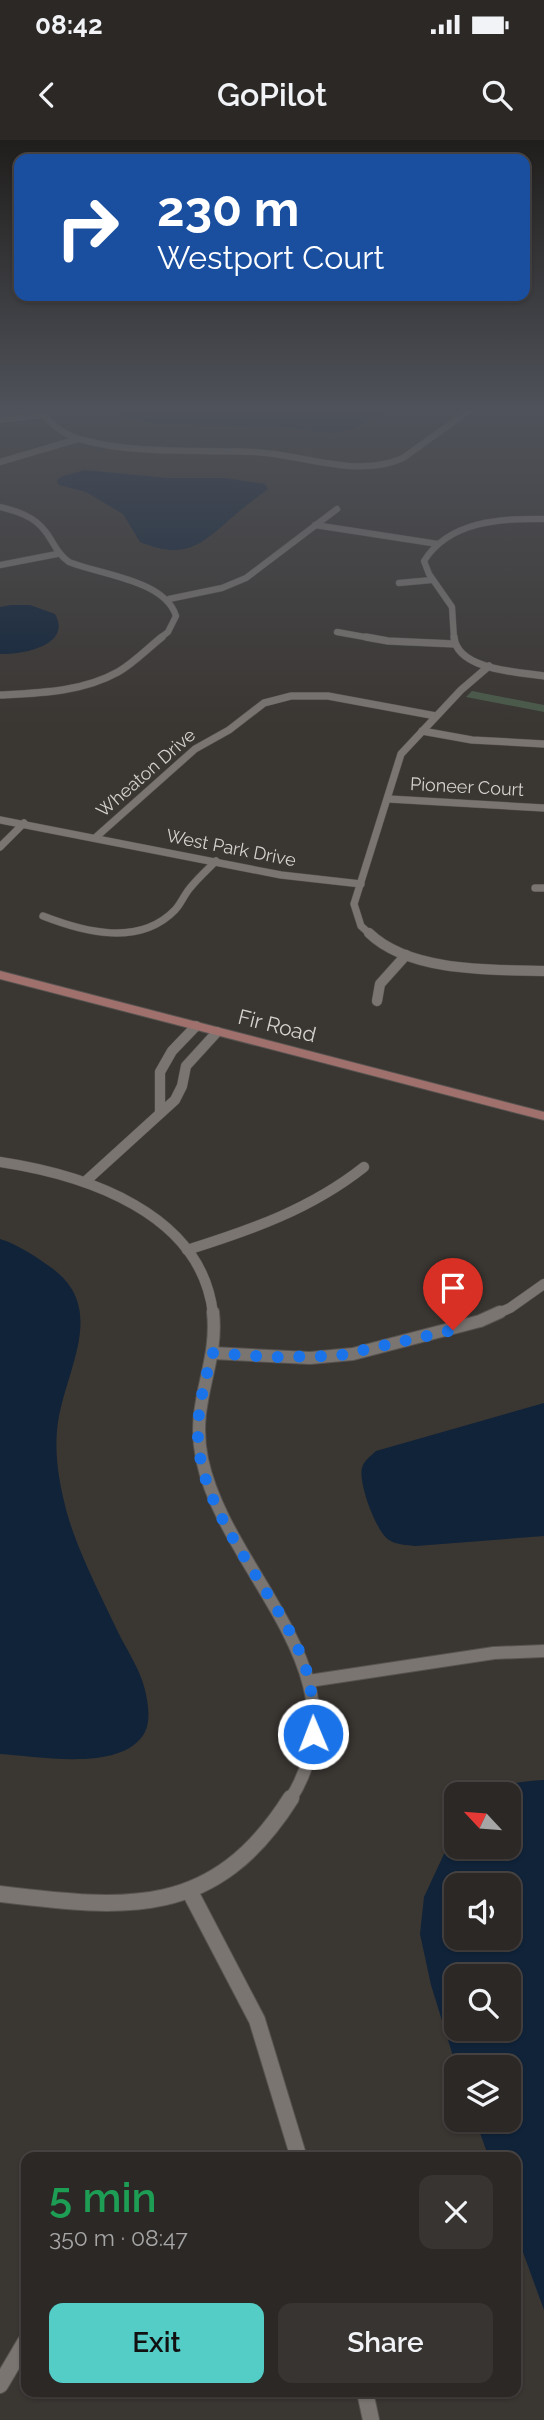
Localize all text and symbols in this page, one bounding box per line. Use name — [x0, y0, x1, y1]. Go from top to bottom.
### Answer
text: 08:42 — [35, 10, 103, 40]
icon: back — [28, 76, 66, 114]
text: GoPilot — [217, 76, 327, 113]
icon: search — [478, 76, 516, 114]
text: 230 m — [157, 180, 299, 237]
icon: right — [42, 182, 133, 273]
text: Westport Court — [157, 239, 384, 276]
street label: Wheaton Drive — [92, 724, 200, 821]
street label: Pioneer Court — [410, 773, 525, 800]
street label: West Park Drive — [164, 825, 298, 870]
street label: Fir Road — [235, 1004, 319, 1047]
pin — [423, 1258, 483, 1330]
icon: arrive — [434, 1269, 472, 1307]
position arrow — [276, 1697, 350, 1771]
north arrow — [444, 1782, 522, 1858]
map controls — [444, 1782, 521, 2132]
button: sound — [444, 1873, 521, 1950]
button: search — [444, 1964, 521, 2041]
button: layers — [444, 2055, 521, 2132]
text: 5 min — [49, 2173, 157, 2222]
button: close — [419, 2175, 493, 2249]
text: 350 m · 08:47 — [49, 2224, 188, 2251]
button: Exit — [49, 2303, 264, 2383]
button: Share — [278, 2303, 493, 2383]

